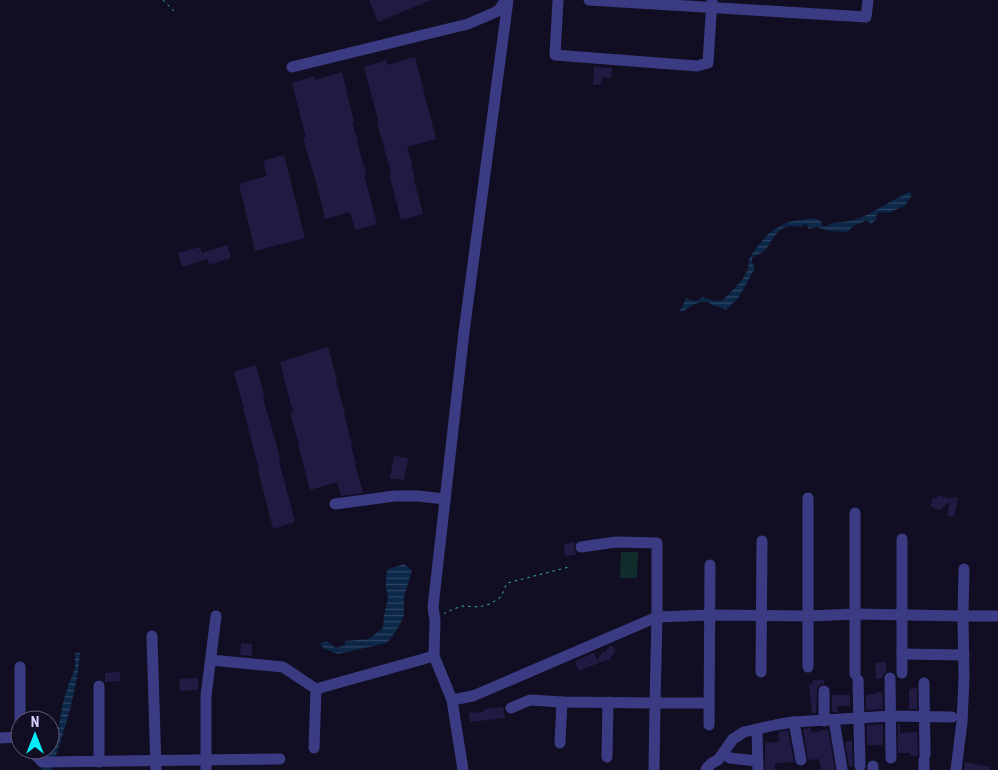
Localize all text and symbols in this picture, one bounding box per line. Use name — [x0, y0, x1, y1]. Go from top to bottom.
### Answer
north arrow — [10, 710, 60, 760]
text: N — [31, 714, 39, 730]

